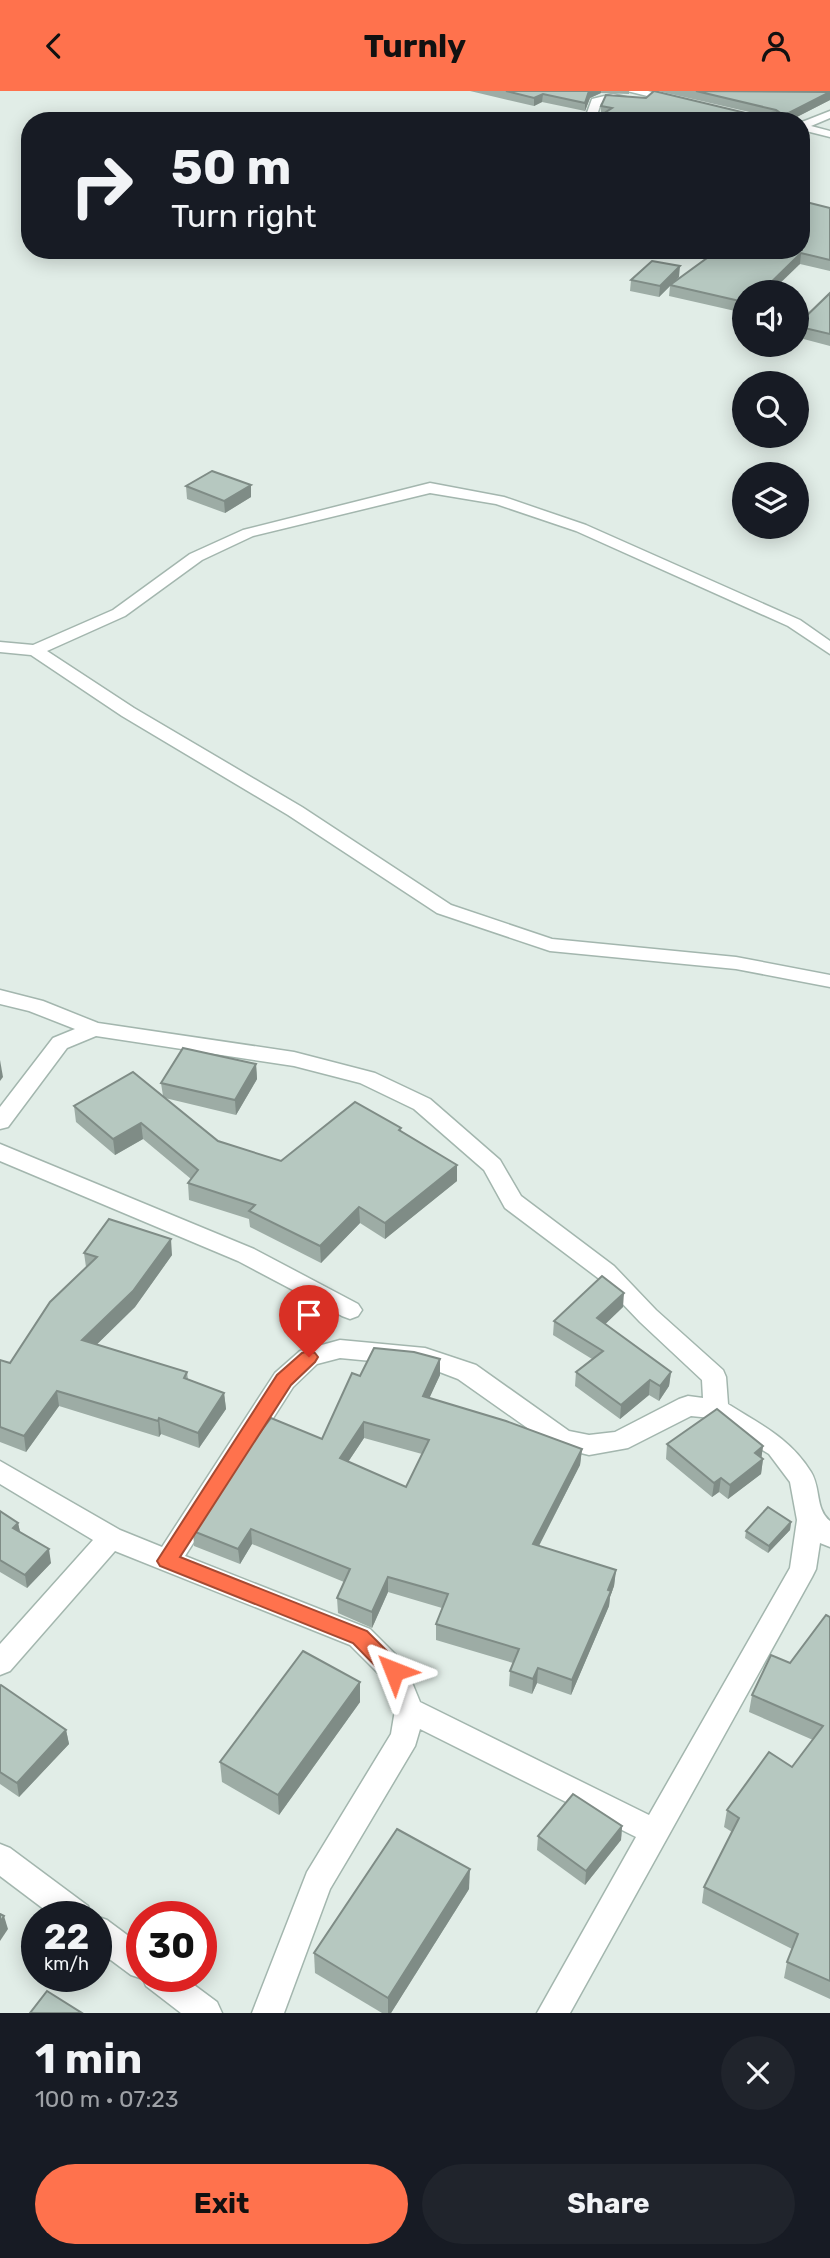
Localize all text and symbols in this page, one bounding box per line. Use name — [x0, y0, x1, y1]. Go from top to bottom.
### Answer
icon: back — [35, 27, 73, 65]
text: Turnly — [364, 27, 466, 65]
icon: person — [757, 27, 795, 65]
text: 50 m — [171, 138, 291, 196]
icon: right — [56, 140, 147, 231]
text: Turn right — [171, 197, 316, 235]
map controls — [732, 280, 809, 539]
button: sound — [732, 280, 809, 357]
button: search — [732, 371, 809, 448]
button: layers — [732, 462, 809, 539]
pin — [279, 1285, 339, 1357]
icon: arrive — [290, 1296, 328, 1334]
position arrow — [357, 1634, 431, 1708]
speed limit sign: 30 — [126, 1901, 217, 1992]
text: 22 — [44, 1916, 89, 1958]
text: km/h — [44, 1953, 89, 1975]
text: 1 min — [35, 2034, 142, 2084]
button: close — [721, 2036, 795, 2110]
text: 100 m · 07:23 — [35, 2085, 179, 2113]
button: Exit — [35, 2164, 408, 2244]
button: Share — [422, 2164, 795, 2244]

